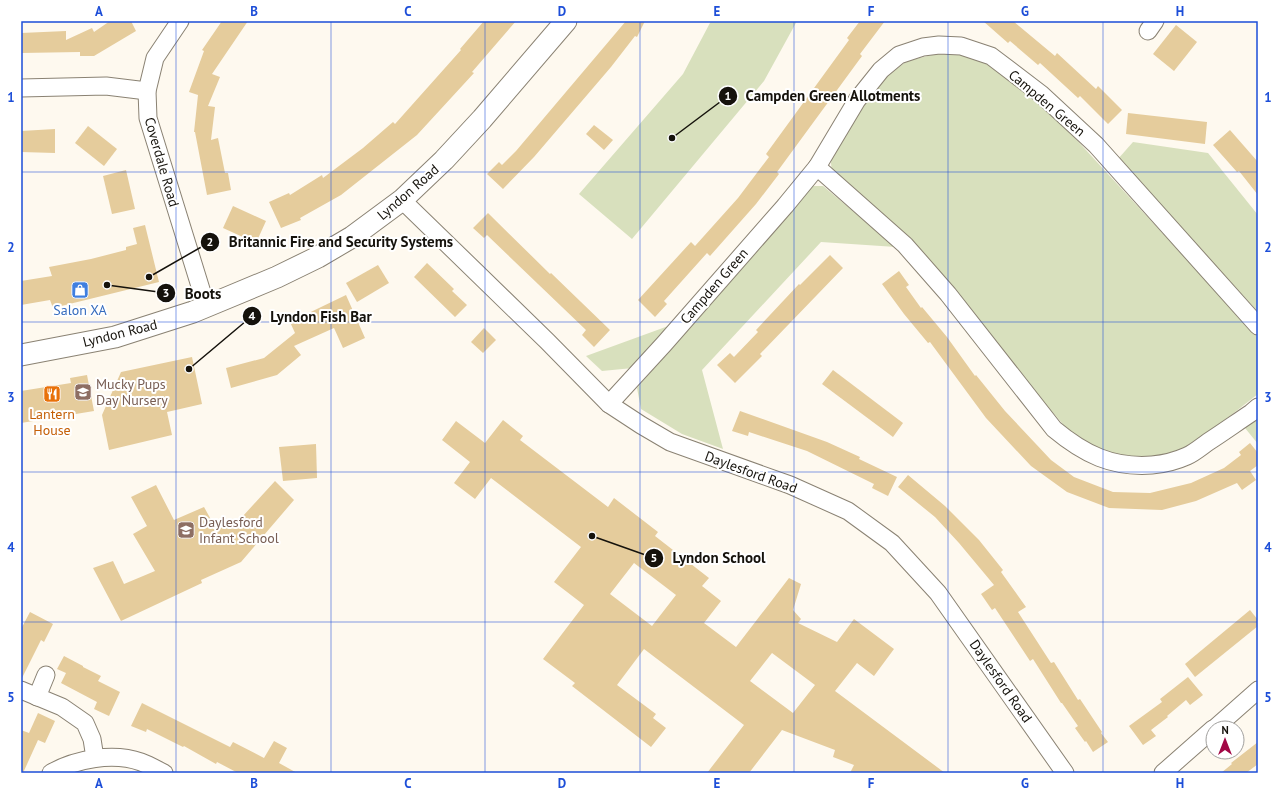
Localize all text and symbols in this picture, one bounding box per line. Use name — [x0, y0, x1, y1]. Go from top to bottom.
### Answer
text: A — [95, 3, 103, 20]
text: B — [250, 3, 258, 20]
text: C — [404, 3, 412, 20]
text: D — [558, 3, 566, 20]
text: E — [714, 3, 721, 20]
text: F — [868, 3, 875, 20]
text: G — [1021, 3, 1029, 20]
text: H — [1176, 3, 1184, 20]
street label: Campden Green — [1005, 66, 1089, 140]
callout: Campden Green Allotments — [718, 82, 929, 109]
text: Campden Green Allotments — [746, 86, 920, 105]
text: 1 — [725, 88, 731, 103]
text: 1 — [7, 89, 15, 106]
text: 1 — [1264, 89, 1272, 106]
street label: Coverdale Road — [141, 115, 183, 209]
street label: Lyndon Road — [373, 160, 443, 224]
callout: Britannic Fire and Security Systems — [200, 228, 461, 255]
text: Britannic Fire and Security Systems — [229, 232, 453, 251]
text: 2 — [207, 234, 213, 249]
text: 2 — [7, 239, 15, 256]
text: 2 — [1264, 239, 1272, 256]
street label: Campden Green — [676, 244, 752, 328]
shop icon: Salon XA — [70, 280, 90, 300]
callout: Boots — [156, 280, 229, 307]
text: Boots — [185, 284, 221, 303]
text: 3 — [163, 285, 169, 300]
place label: Salon XA — [53, 301, 107, 319]
callout: Lyndon Fish Bar — [242, 303, 380, 330]
text: Lyndon Fish Bar — [270, 307, 372, 326]
text: 4 — [249, 308, 256, 323]
street label: Lyndon Road — [81, 315, 159, 351]
place label: Mucky Pups Day Nursery — [96, 375, 168, 409]
school or university icon: Mucky Pups Day Nursery — [73, 382, 93, 402]
restaurant icon: Lantern House — [42, 384, 62, 404]
text: 3 — [7, 389, 15, 406]
text: 3 — [1264, 389, 1272, 406]
place label: Lantern House — [29, 405, 75, 439]
street label: Daylesford Road — [702, 447, 800, 497]
place label: Daylesford Infant School — [199, 513, 279, 547]
school or university icon: Daylesford Infant School — [176, 520, 196, 540]
text: 4 — [7, 539, 15, 556]
text: 4 — [1264, 539, 1272, 556]
callout: Lyndon School — [644, 544, 773, 571]
text: Lyndon School — [672, 548, 766, 567]
text: 5 — [651, 550, 657, 565]
street label: Daylesford Road — [966, 636, 1036, 726]
text: 5 — [7, 689, 15, 706]
text: 5 — [1264, 689, 1272, 706]
north arrow — [1205, 720, 1245, 760]
text: N — [1221, 723, 1229, 737]
text: A — [95, 775, 103, 792]
text: B — [250, 775, 258, 792]
text: C — [404, 775, 412, 792]
text: D — [558, 775, 566, 792]
text: E — [714, 775, 721, 792]
text: F — [868, 775, 875, 792]
text: G — [1021, 775, 1029, 792]
text: H — [1176, 775, 1184, 792]

